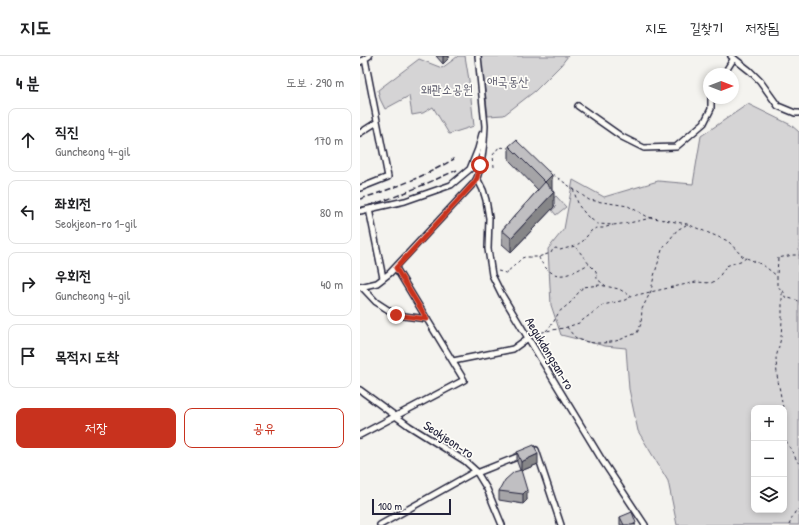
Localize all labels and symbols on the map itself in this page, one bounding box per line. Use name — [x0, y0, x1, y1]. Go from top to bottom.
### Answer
north arrow — [703, 68, 739, 104]
park label: 애국동산 — [487, 72, 529, 90]
park label: 왜관소공원 — [421, 80, 473, 98]
route start — [471, 156, 489, 174]
route end — [387, 306, 405, 324]
street label: Aegukdongsan-ro — [521, 314, 579, 392]
street label: Seokjeon-ro — [420, 416, 478, 462]
scale bar — [372, 497, 451, 516]

